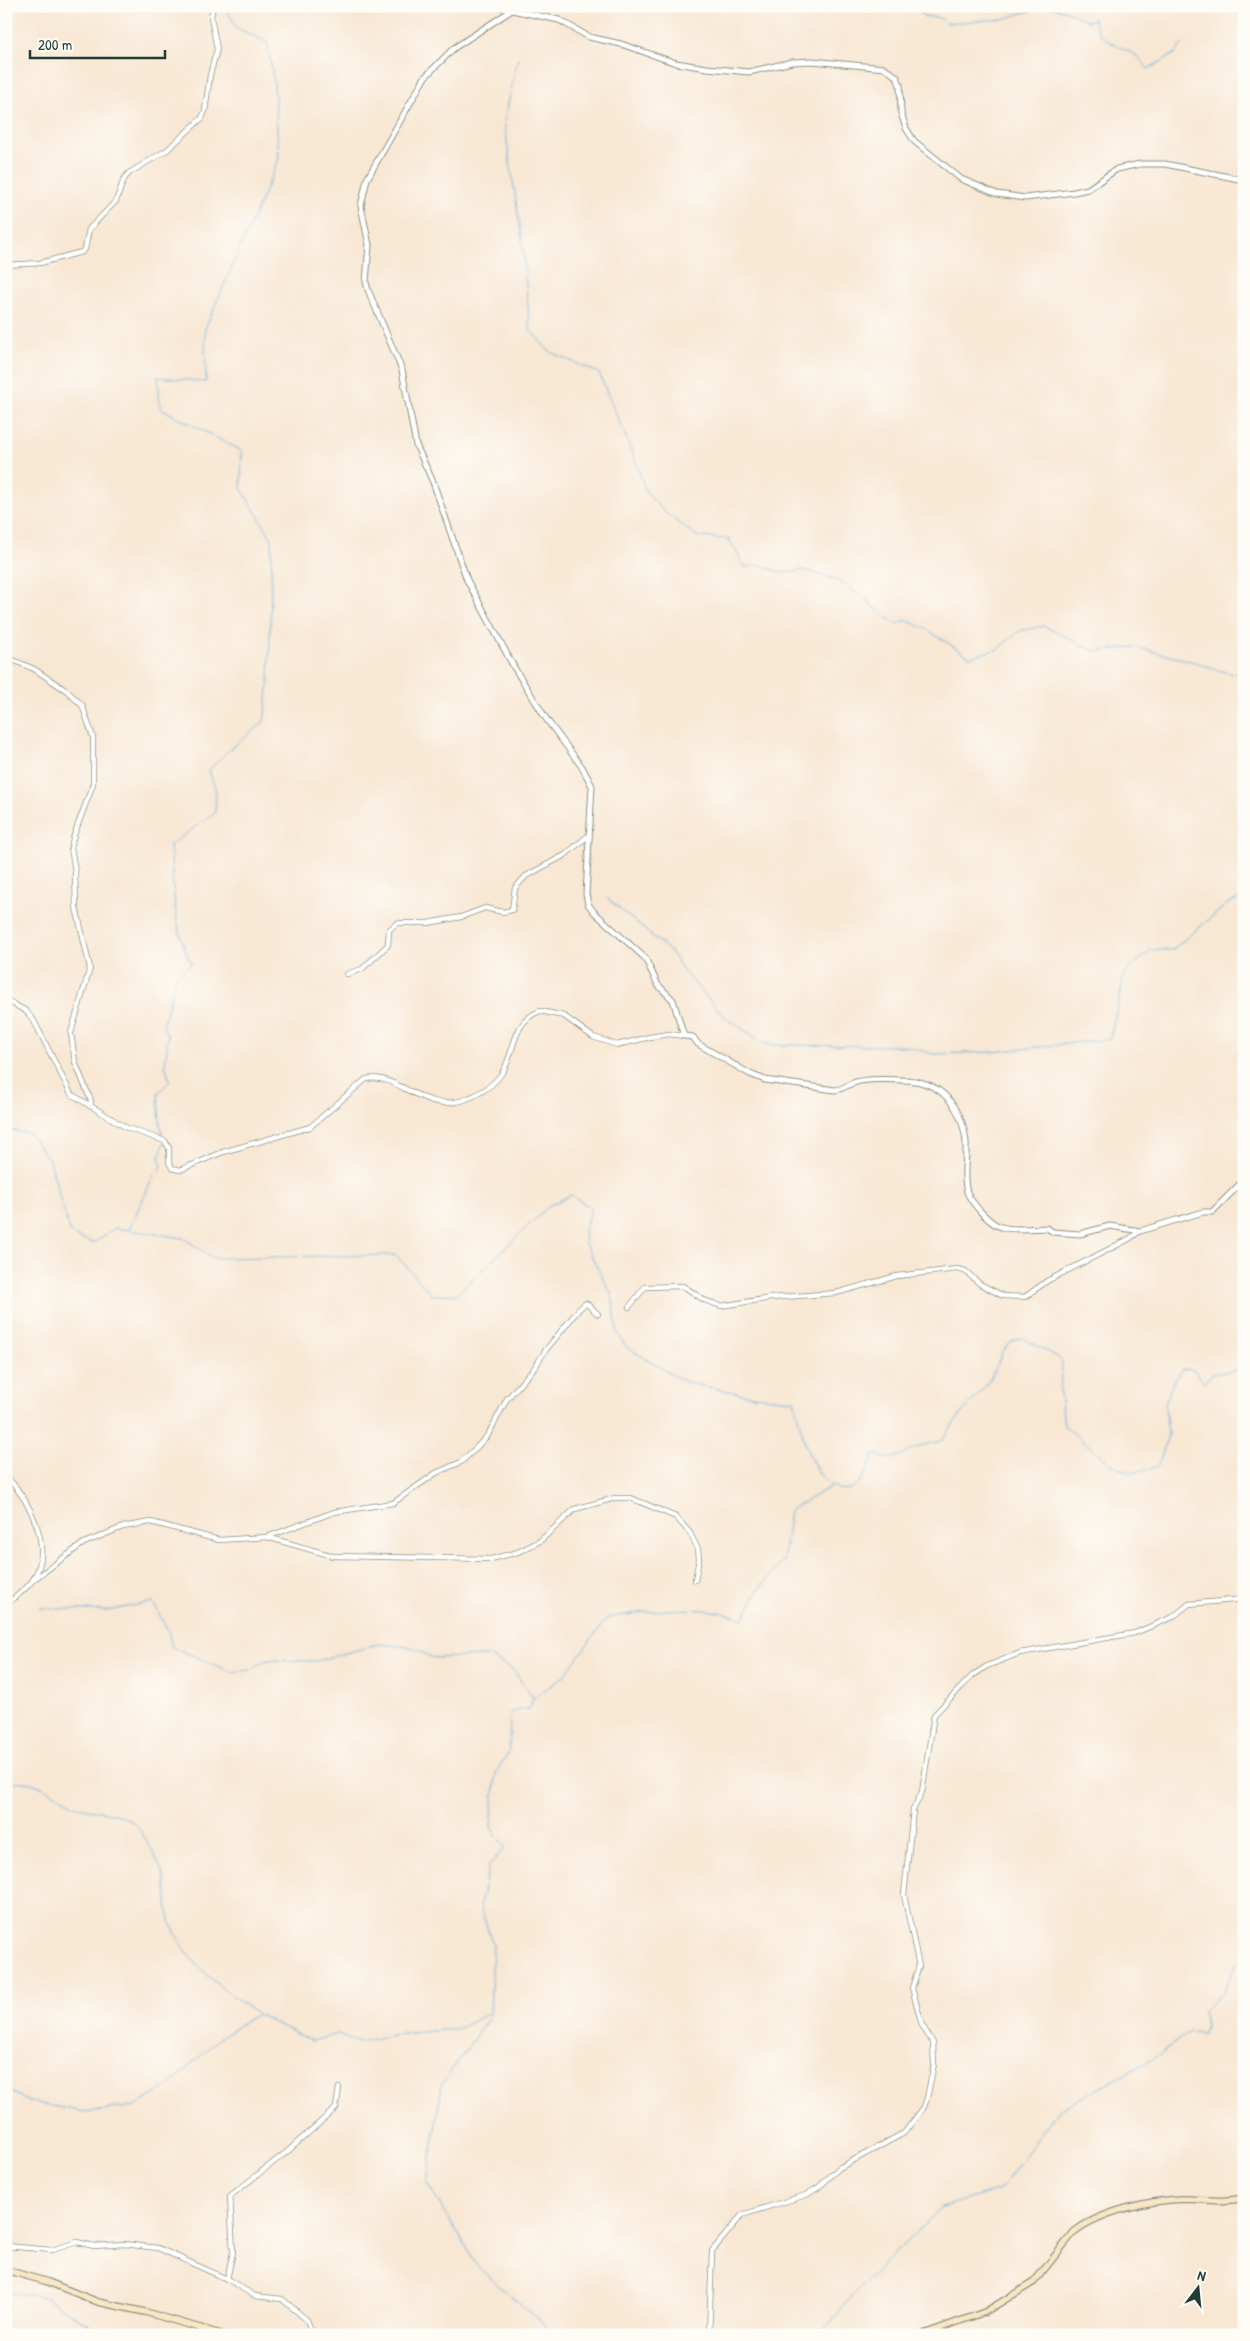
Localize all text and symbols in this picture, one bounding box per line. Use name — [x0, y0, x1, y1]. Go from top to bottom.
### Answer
scale bar — [30, 28, 165, 60]
text: 200 m — [38, 34, 72, 55]
north arrow — [1172, 2264, 1222, 2314]
text: N — [1196, 2265, 1208, 2285]

